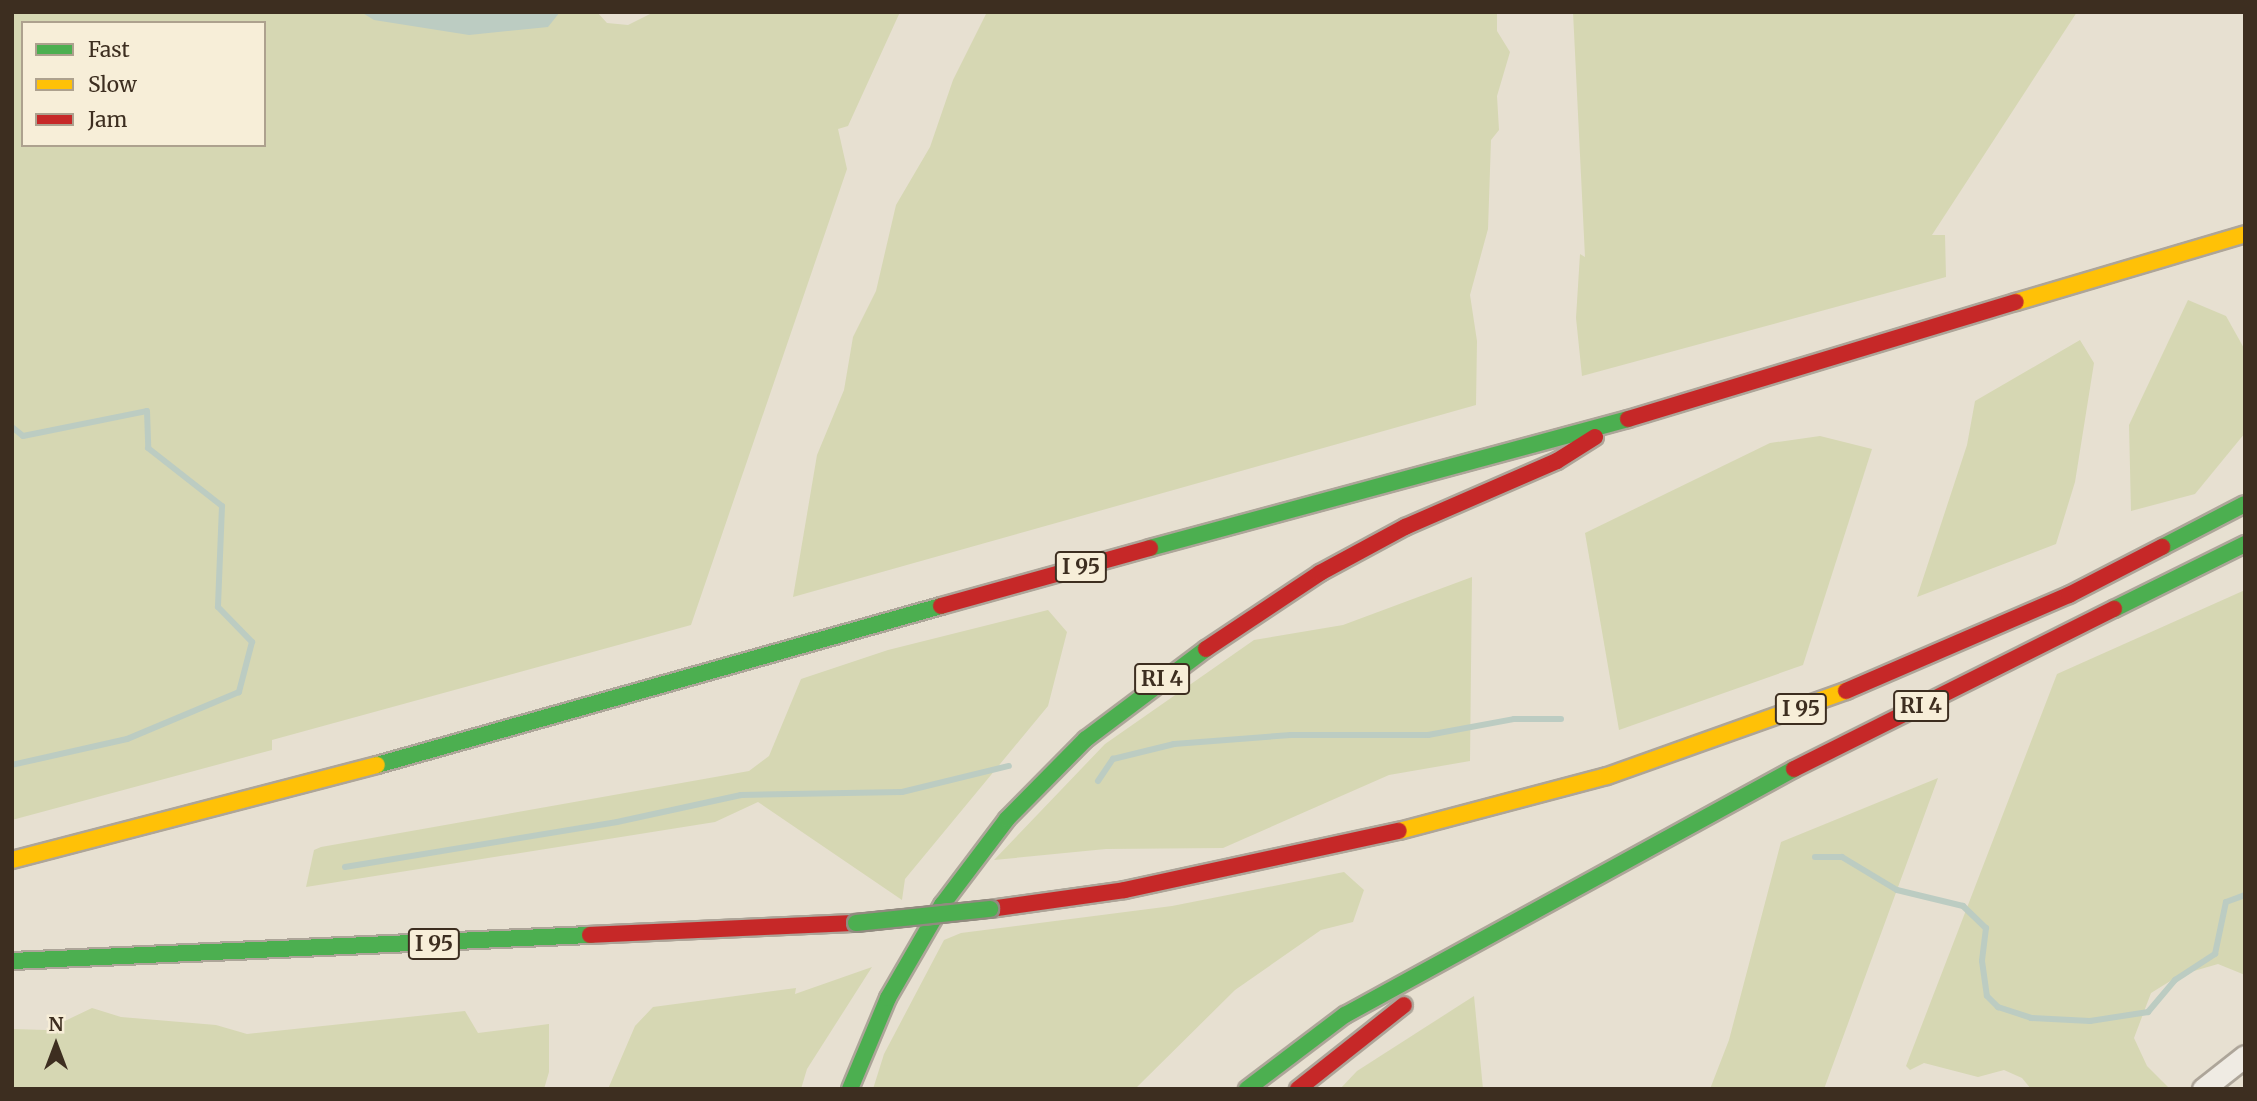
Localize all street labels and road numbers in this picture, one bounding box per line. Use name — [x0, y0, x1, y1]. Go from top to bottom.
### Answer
road number: I 95 — [1055, 550, 1107, 584]
road number: RI 4 — [1134, 662, 1190, 696]
road number: RI 4 — [1893, 688, 1949, 724]
road number: I 95 — [1775, 692, 1827, 726]
road number: I 95 — [408, 926, 460, 962]

